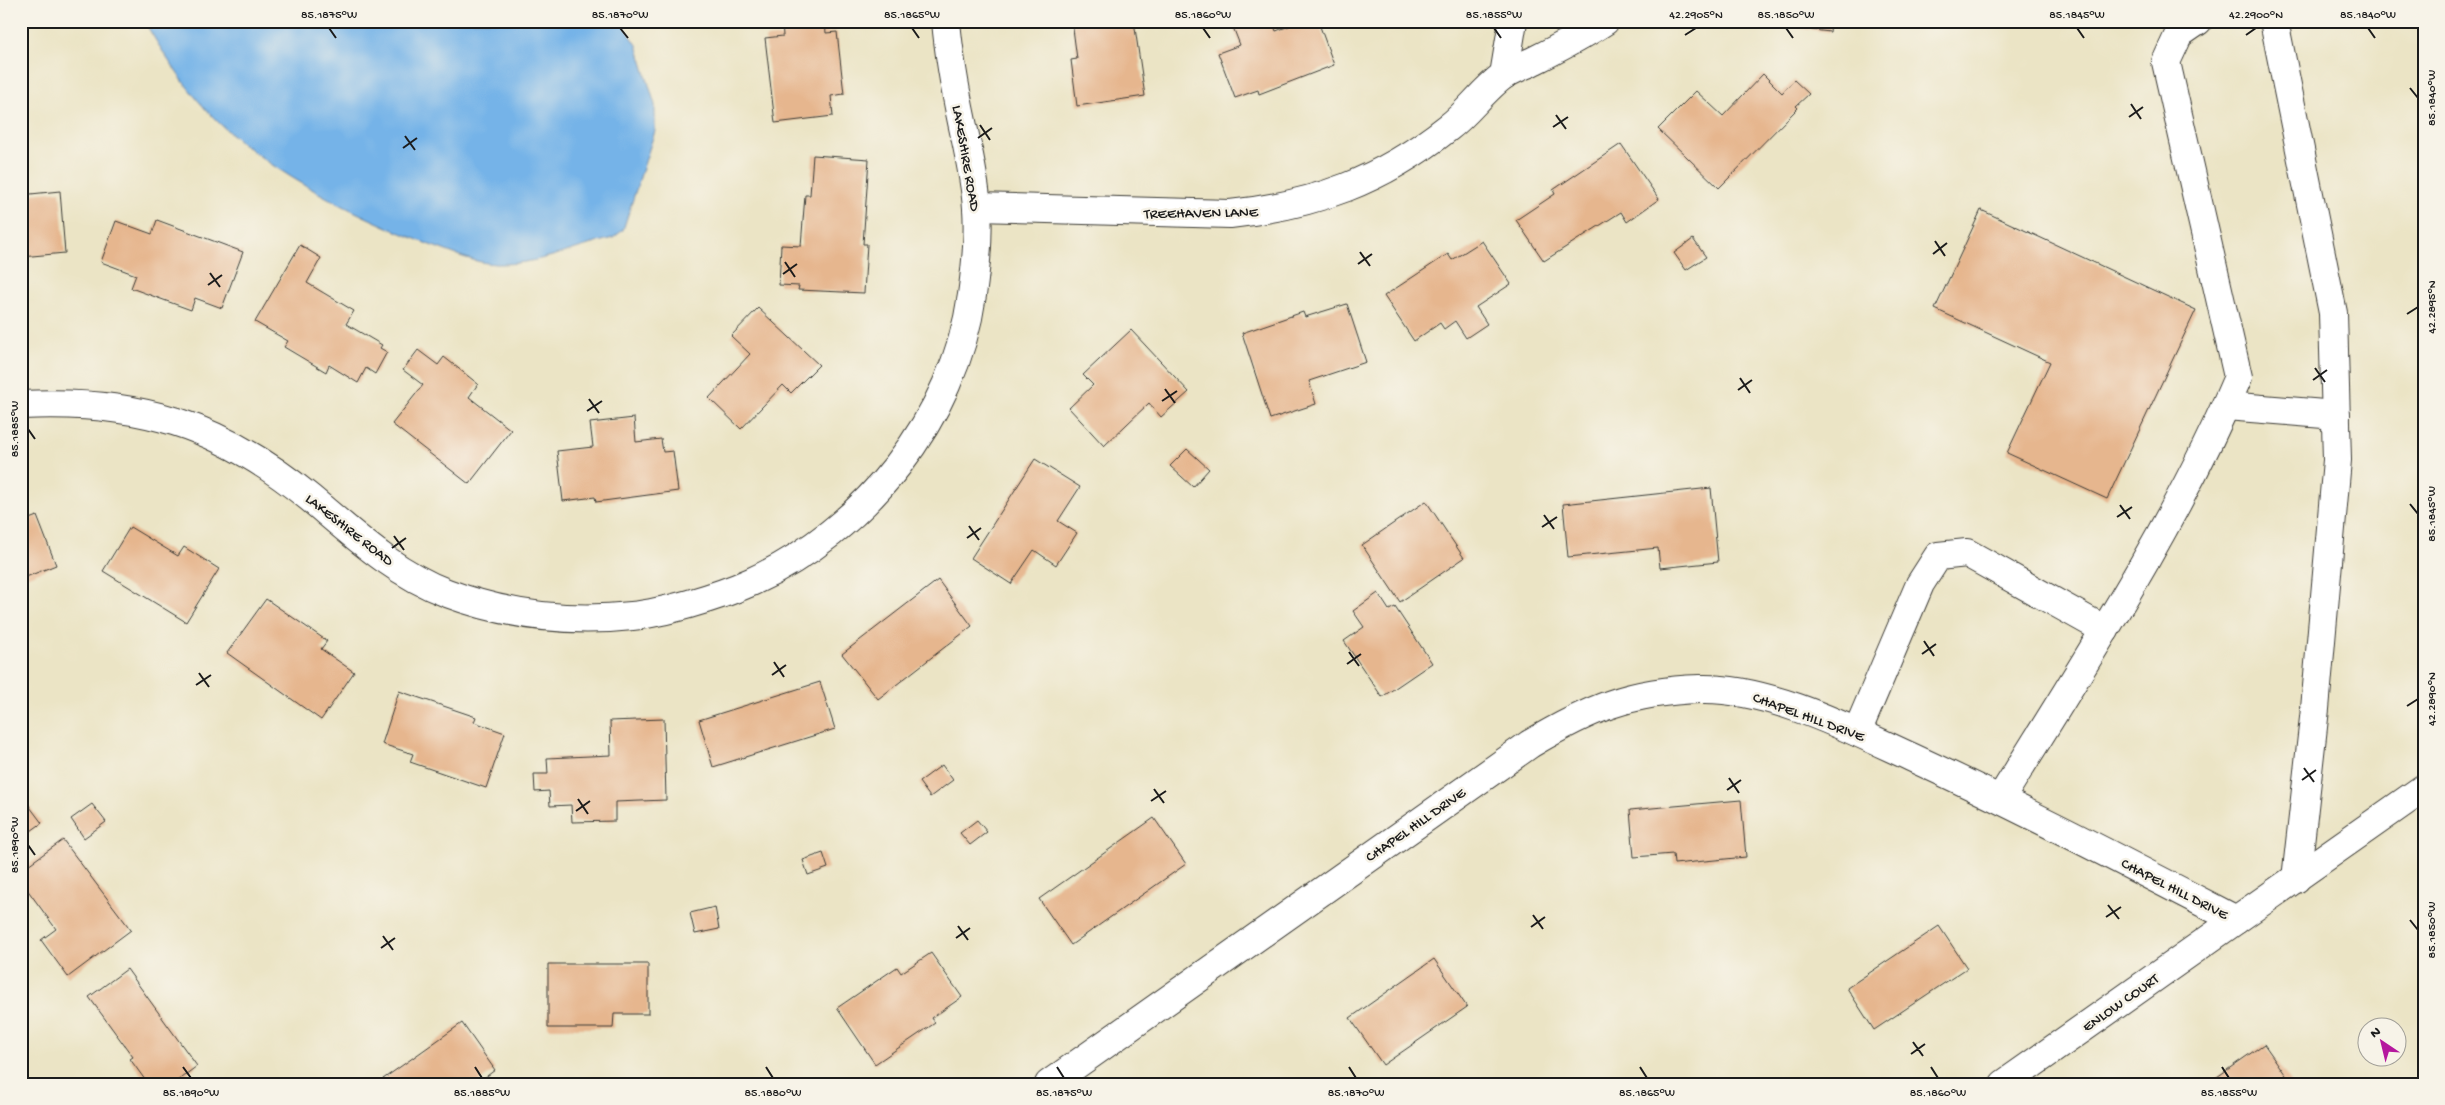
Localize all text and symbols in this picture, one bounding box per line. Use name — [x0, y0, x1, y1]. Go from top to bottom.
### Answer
text: 85.1875°W — [301, 9, 357, 23]
text: 85.1870°W — [592, 9, 648, 23]
text: 85.1865°W — [884, 9, 940, 23]
text: 85.1860°W — [1175, 9, 1231, 23]
text: 85.1855°W — [1466, 9, 1522, 23]
text: 42.2905°N — [1669, 9, 1723, 23]
text: 85.1850°W — [1758, 9, 1814, 23]
text: 85.1845°W — [2049, 9, 2105, 23]
text: 42.2900°N — [2229, 9, 2283, 23]
text: 85.1840°W — [2340, 9, 2396, 23]
text: 85.1840°W — [2426, 70, 2440, 126]
street label: LAKESHIRE ROAD — [947, 104, 983, 213]
street label: TREEHAVEN LANE — [1143, 204, 1259, 224]
text: 42.2895°N — [2426, 280, 2440, 334]
text: 85.1885°W — [9, 401, 23, 457]
text: 85.1845°W — [2426, 486, 2440, 542]
street label: LAKESHIRE ROAD — [301, 490, 397, 571]
text: 42.2890°N — [2426, 672, 2440, 726]
street label: CHAPEL HILL DRIVE — [1750, 689, 1867, 747]
street label: CHAPEL HILL DRIVE — [1363, 784, 1470, 867]
text: 85.1890°W — [9, 817, 23, 873]
street label: CHAPEL HILL DRIVE — [2118, 855, 2231, 925]
text: 85.1850°W — [2426, 902, 2440, 958]
street label: ENLOW COURT — [2079, 970, 2164, 1037]
north arrow — [2358, 1018, 2408, 1068]
text: N — [2367, 1024, 2385, 1043]
text: 85.1890°W — [163, 1087, 219, 1101]
text: 85.1885°W — [454, 1087, 510, 1101]
text: 85.1880°W — [744, 1087, 802, 1101]
text: 85.1875°W — [1036, 1087, 1092, 1101]
text: 85.1870°W — [1328, 1087, 1384, 1101]
text: 85.1865°W — [1619, 1087, 1675, 1101]
text: 85.1860°W — [1910, 1087, 1966, 1101]
text: 85.1855°W — [2201, 1087, 2257, 1101]

